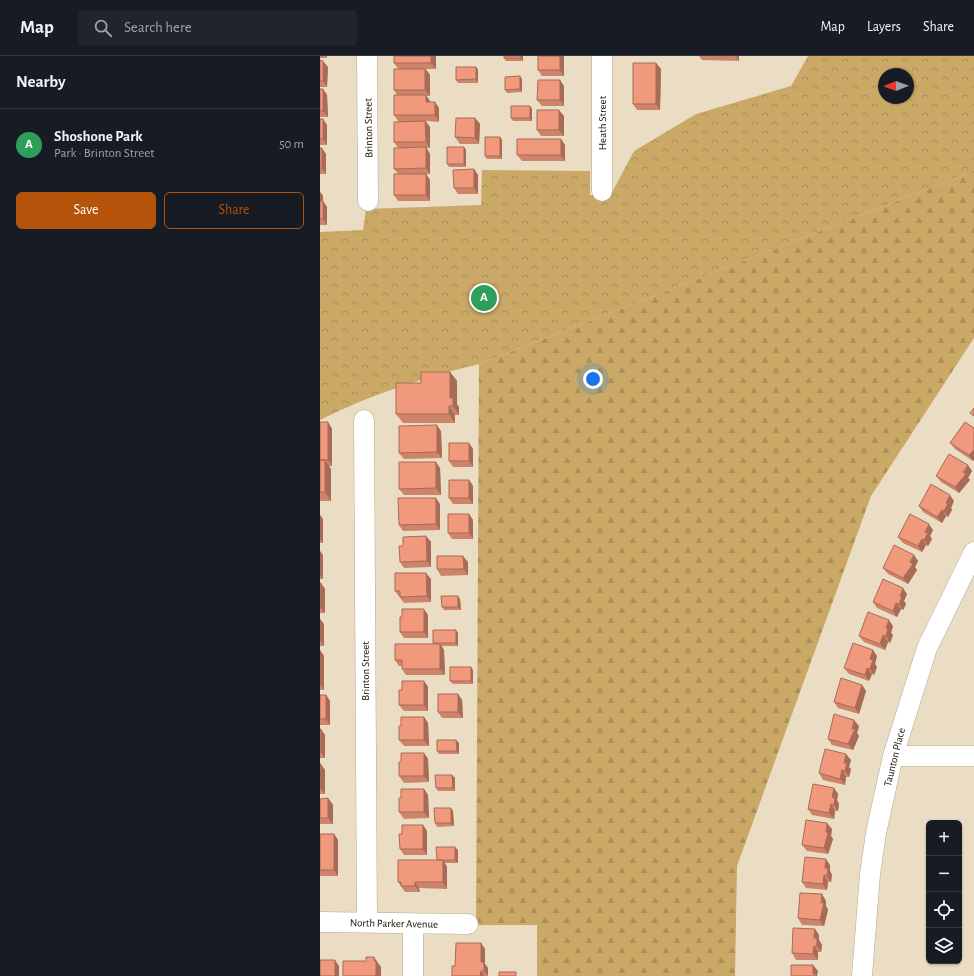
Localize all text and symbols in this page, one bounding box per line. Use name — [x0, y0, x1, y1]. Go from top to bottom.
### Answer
search box — [78, 10, 358, 46]
icon: search — [92, 17, 114, 39]
text: Map — [20, 18, 54, 37]
text: Search here — [124, 20, 192, 35]
text: Map — [820, 20, 845, 34]
text: Layers — [867, 20, 901, 34]
text: Share — [923, 20, 954, 34]
north arrow — [878, 68, 914, 104]
text: Nearby — [16, 73, 66, 90]
street label: Heath Street — [597, 95, 608, 150]
street label: Brinton Street — [362, 98, 375, 158]
text: Shoshone Park — [54, 129, 143, 144]
text: A — [25, 138, 33, 151]
text: 50 m — [279, 138, 304, 151]
text: Park · Brinton Street — [54, 147, 154, 160]
button: Save — [16, 192, 156, 229]
button: Share — [164, 192, 304, 229]
pin: A — [471, 283, 497, 313]
your location — [583, 369, 603, 389]
street label: Brinton Street — [360, 641, 371, 701]
street label: Taunton Place — [882, 727, 907, 787]
map controls — [926, 820, 962, 964]
button: + — [926, 820, 962, 856]
button: − — [926, 856, 962, 892]
button: locate — [926, 892, 962, 928]
street label: North Parker Avenue — [350, 917, 438, 930]
button: layers — [926, 928, 962, 964]

